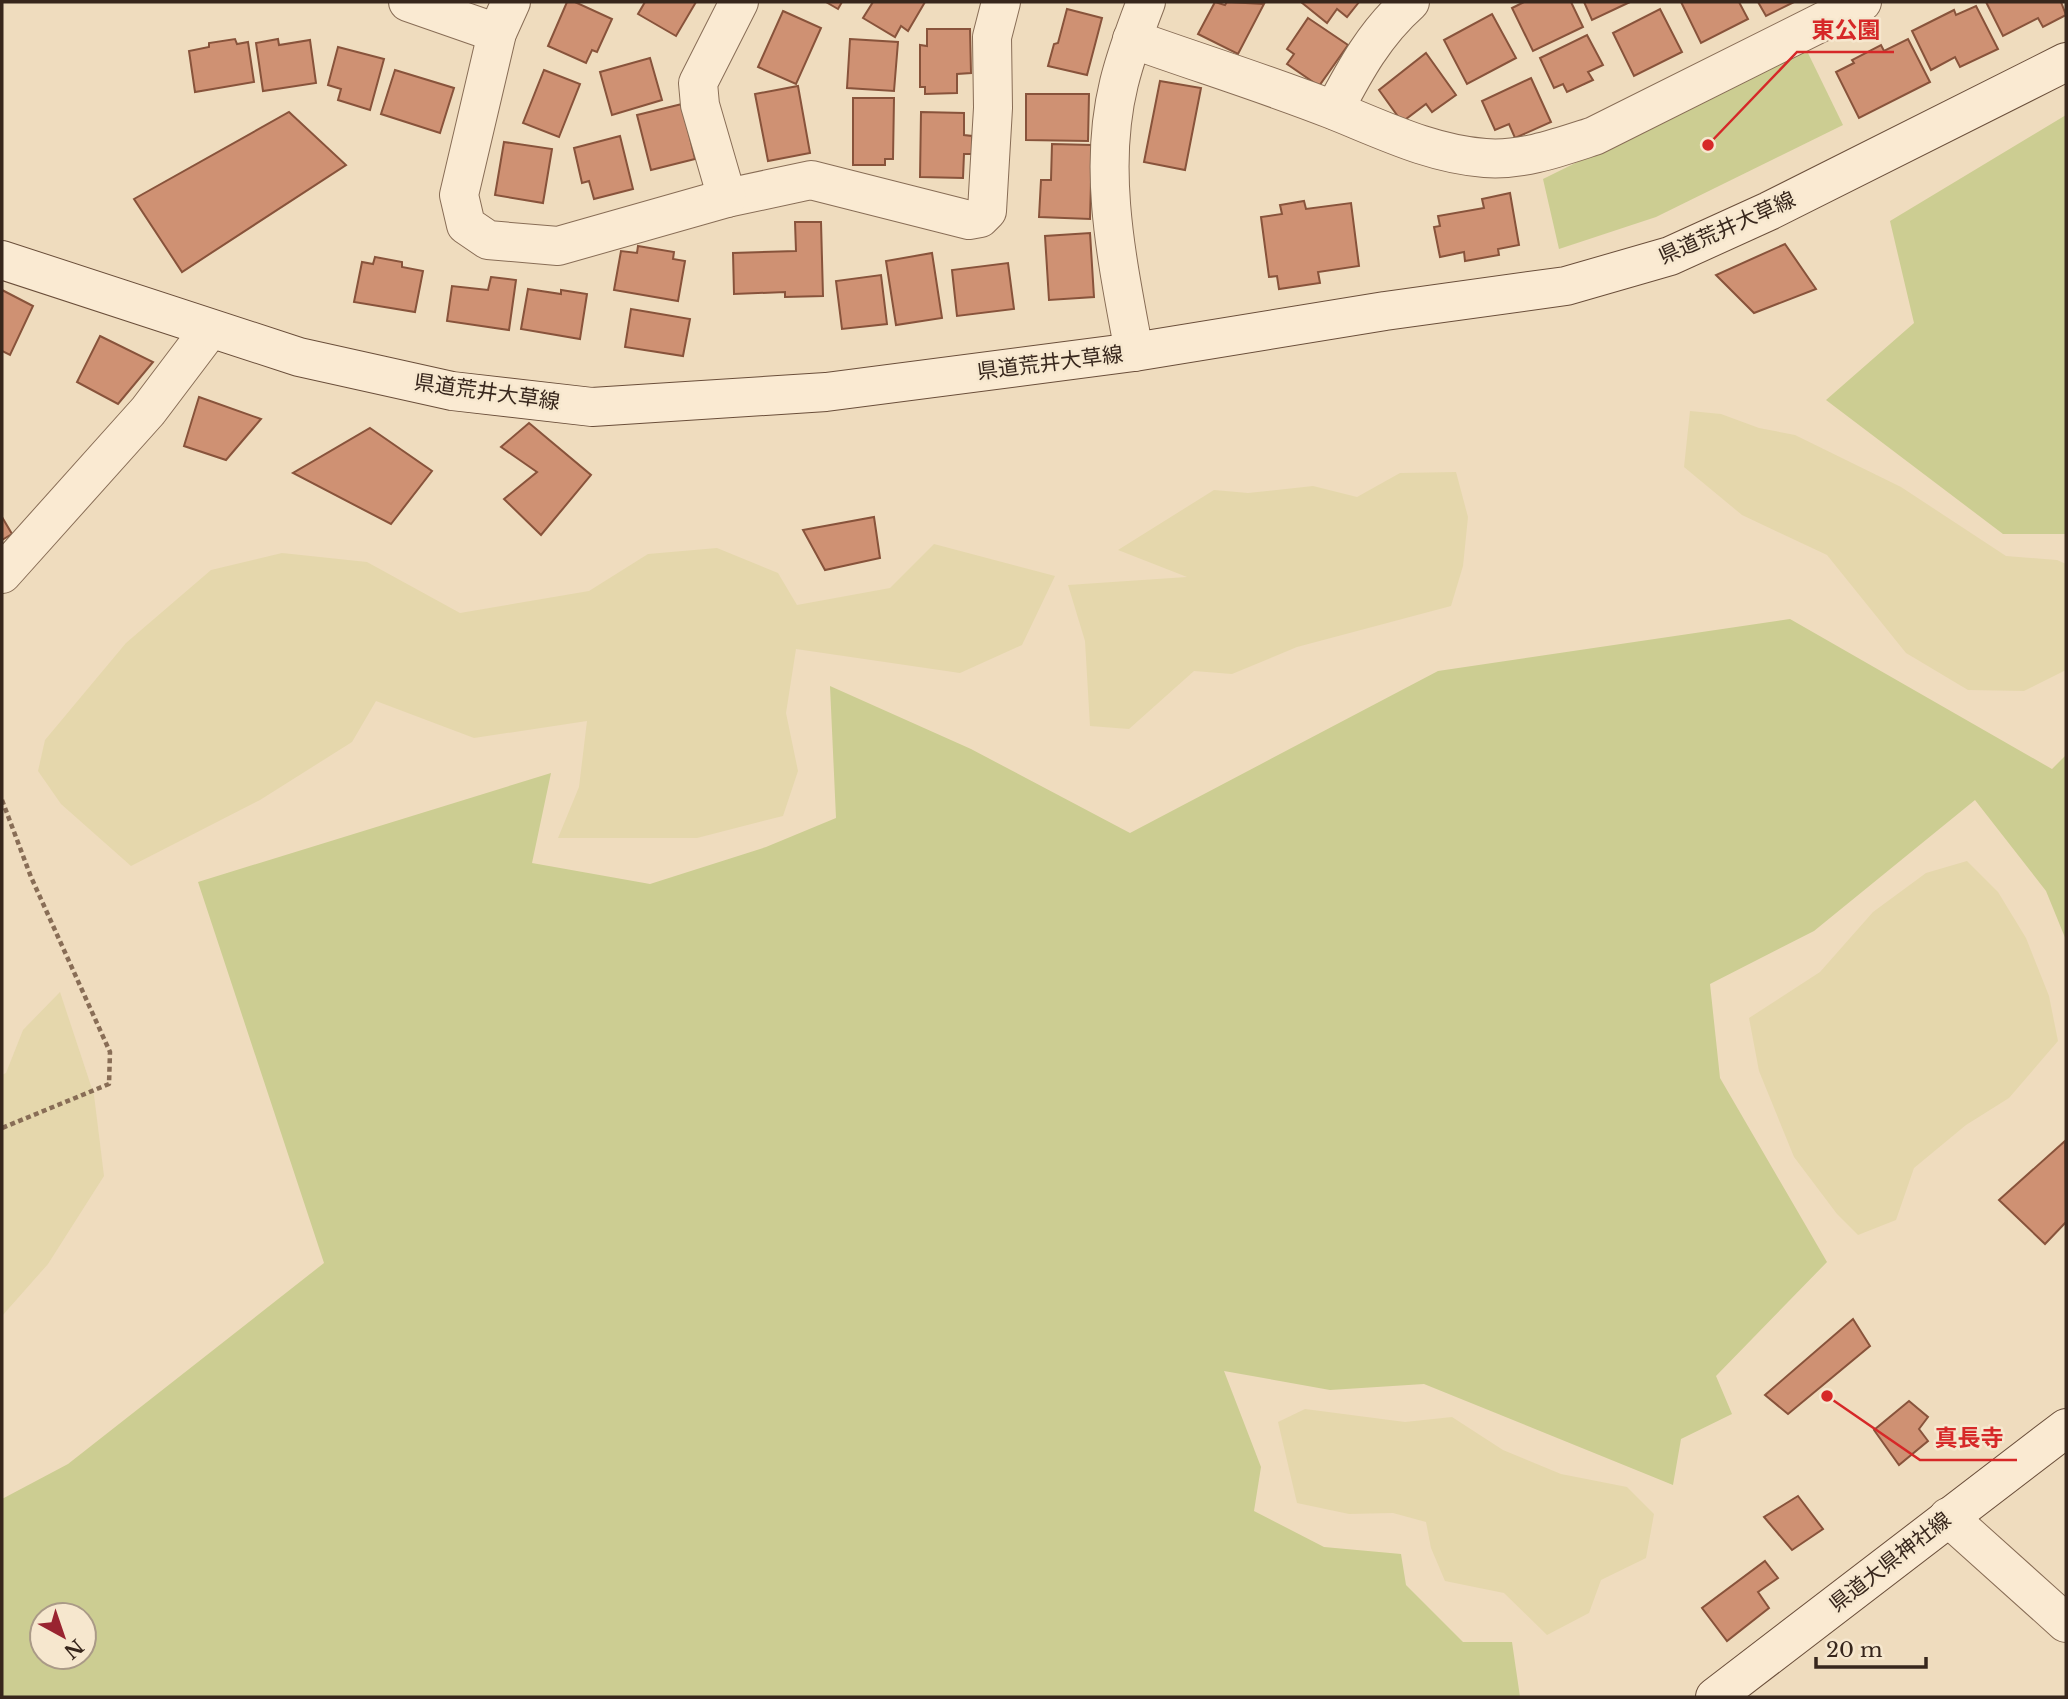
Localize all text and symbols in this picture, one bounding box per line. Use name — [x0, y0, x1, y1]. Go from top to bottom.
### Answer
callout: 東公園 — [1797, 8, 1894, 52]
text: 東公園 — [1812, 16, 1881, 44]
street label: 県道荒井大草線 — [1655, 186, 1799, 270]
street label: 県道荒井大草線 — [975, 341, 1125, 385]
street label: 県道荒井大草線 — [412, 369, 562, 415]
callout: 真長寺 — [1920, 1416, 2017, 1460]
text: 真長寺 — [1935, 1424, 2004, 1452]
street label: 県道大県神社線 — [1824, 1507, 1956, 1617]
north arrow — [28, 1601, 98, 1671]
scale bar — [1816, 1626, 1926, 1670]
text: N — [59, 1634, 88, 1663]
text: 20 m — [1826, 1637, 1883, 1663]

